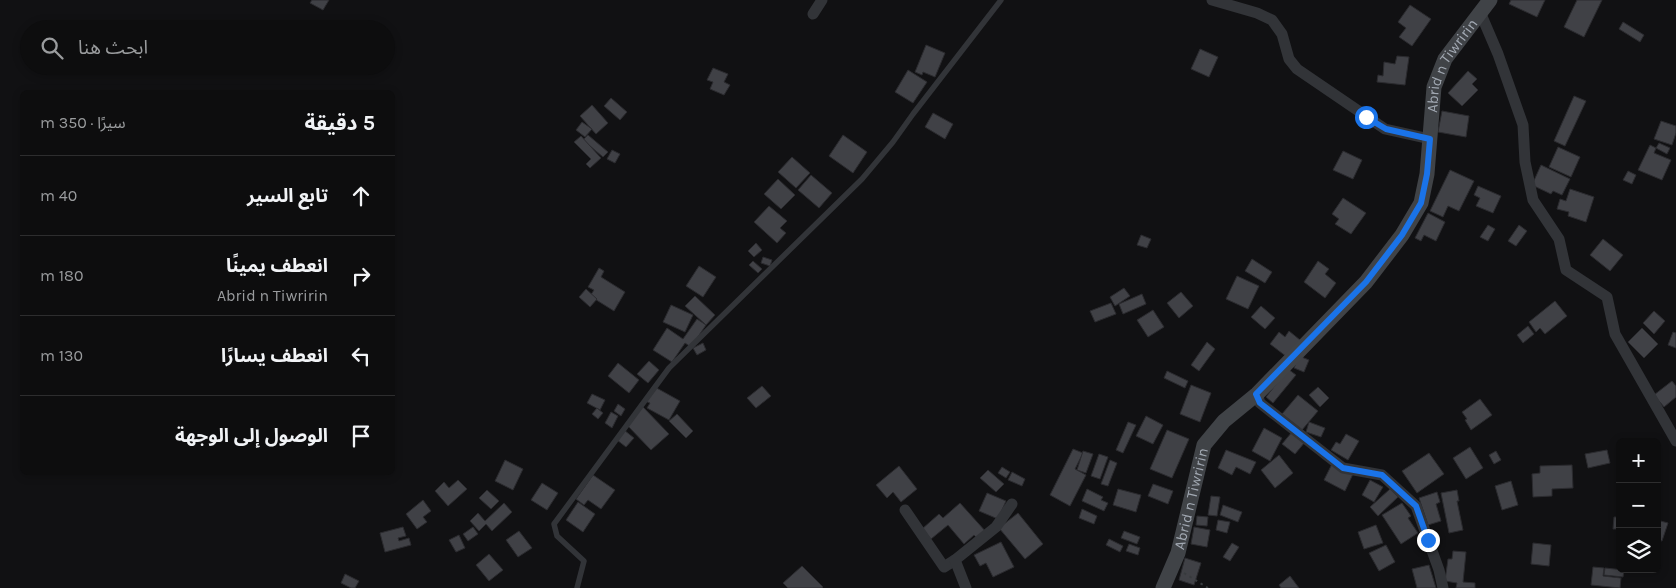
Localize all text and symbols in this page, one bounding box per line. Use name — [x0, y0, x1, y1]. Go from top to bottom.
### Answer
street label: Abrid n Tiwririn — [1423, 15, 1482, 113]
search box — [20, 20, 395, 75]
icon: search — [38, 34, 66, 62]
text: ابحث هنا — [78, 37, 148, 59]
route start — [1355, 106, 1378, 129]
text: 5 دقيقة — [305, 111, 375, 135]
text: سيرًا · 350 m — [40, 113, 125, 132]
icon: ahead — [347, 182, 375, 210]
text: تابع السير — [247, 185, 328, 207]
text: 40 m — [40, 186, 77, 205]
text: انعطف يمينًا — [226, 255, 328, 277]
icon: right — [347, 262, 375, 290]
text: 180 m — [40, 266, 83, 285]
text: Abrid n Tiwririn — [217, 286, 328, 305]
icon: left — [347, 342, 375, 370]
text: انعطف يسارًا — [221, 345, 328, 367]
text: 130 m — [40, 346, 83, 365]
icon: arrive — [347, 422, 375, 450]
text: الوصول إلى الوجهة — [175, 425, 328, 447]
map controls — [1616, 438, 1661, 573]
button: + — [1616, 438, 1661, 483]
street label: Abrid n Tiwririn — [1170, 446, 1212, 551]
button: − — [1616, 483, 1661, 528]
button: layers — [1616, 528, 1661, 573]
route end — [1417, 529, 1440, 552]

